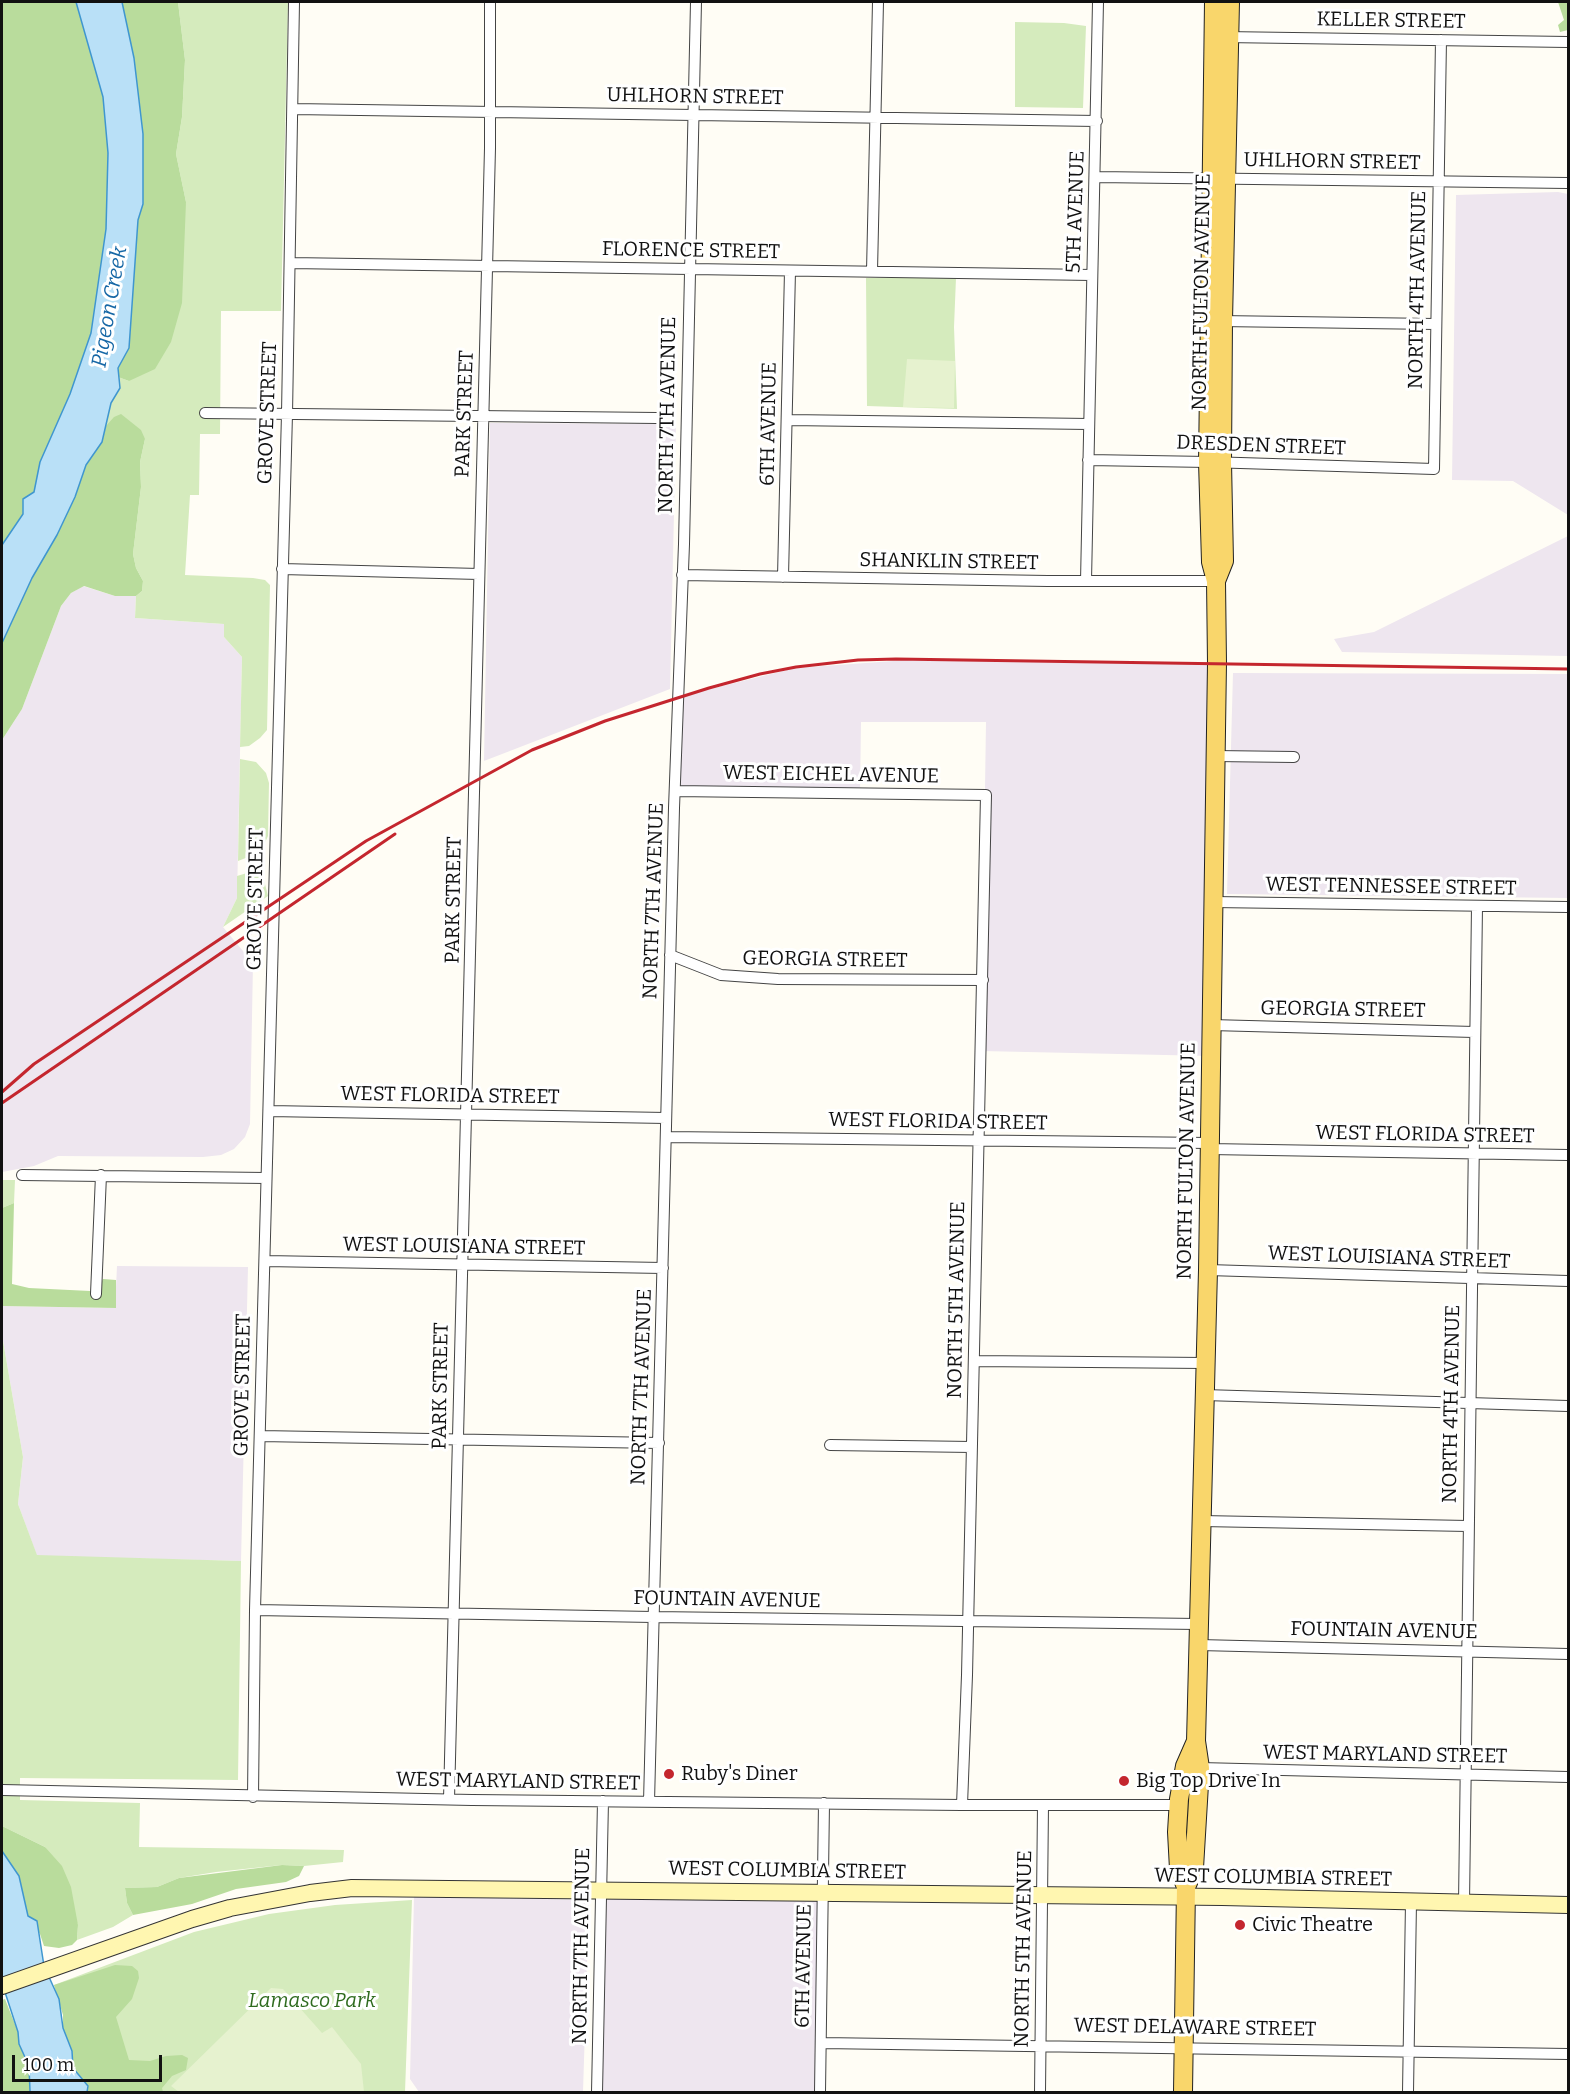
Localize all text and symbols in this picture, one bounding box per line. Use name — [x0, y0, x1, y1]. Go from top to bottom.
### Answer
street label: KELLER STREET — [1316, 8, 1466, 34]
street label: UHLHORN STREET — [606, 83, 784, 111]
street label: UHLHORN STREET — [1243, 148, 1421, 176]
street label: 5TH AVENUE — [1062, 150, 1090, 274]
street label: NORTH FULTON AVENUE — [1188, 173, 1216, 411]
street label: NORTH 4TH AVENUE — [1404, 191, 1432, 389]
street label: FLORENCE STREET — [602, 237, 780, 265]
water label: Pigeon Creek — [87, 245, 133, 369]
street label: NORTH 7TH AVENUE — [654, 316, 682, 514]
street label: GROVE STREET — [254, 341, 282, 485]
street label: PARK STREET — [451, 350, 479, 478]
street label: 6TH AVENUE — [756, 362, 782, 486]
street label: DRESDEN STREET — [1176, 431, 1346, 461]
street label: SHANKLIN STREET — [859, 548, 1039, 576]
street label: WEST EICHEL AVENUE — [723, 761, 939, 789]
street label: NORTH 7TH AVENUE — [639, 802, 669, 1000]
street label: GROVE STREET — [243, 827, 269, 971]
street label: PARK STREET — [441, 836, 467, 964]
street label: WEST TENNESSEE STREET — [1265, 873, 1517, 901]
street label: GEORGIA STREET — [742, 947, 908, 973]
street label: GEORGIA STREET — [1260, 997, 1426, 1023]
street label: NORTH FULTON AVENUE — [1173, 1042, 1201, 1280]
street label: WEST FLORIDA STREET — [340, 1082, 560, 1110]
street label: WEST FLORIDA STREET — [828, 1108, 1048, 1136]
street label: WEST FLORIDA STREET — [1315, 1121, 1535, 1149]
street label: NORTH 5TH AVENUE — [943, 1201, 971, 1399]
street label: WEST LOUISIANA STREET — [342, 1233, 586, 1261]
street label: WEST LOUISIANA STREET — [1267, 1242, 1511, 1274]
street label: NORTH 7TH AVENUE — [627, 1288, 657, 1486]
street label: NORTH 4TH AVENUE — [1438, 1305, 1466, 1503]
street label: GROVE STREET — [230, 1313, 256, 1457]
street label: PARK STREET — [428, 1322, 454, 1450]
street label: FOUNTAIN AVENUE — [633, 1586, 821, 1614]
street label: FOUNTAIN AVENUE — [1290, 1617, 1478, 1645]
street label: WEST MARYLAND STREET — [1263, 1741, 1507, 1769]
place label: Ruby's Diner — [681, 1762, 798, 1786]
marker: Ruby's Diner — [662, 1767, 676, 1781]
street label: WEST MARYLAND STREET — [396, 1768, 640, 1796]
place label: Big Top Drive In — [1136, 1769, 1281, 1793]
marker: Big Top Drive In — [1117, 1774, 1131, 1788]
street label: NORTH 7TH AVENUE — [568, 1847, 596, 2045]
street label: NORTH 5TH AVENUE — [1010, 1850, 1038, 2048]
street label: WEST COLUMBIA STREET — [668, 1857, 906, 1885]
street label: WEST COLUMBIA STREET — [1154, 1864, 1392, 1892]
street label: 6TH AVENUE — [791, 1904, 817, 2028]
place label: Civic Theatre — [1252, 1913, 1373, 1937]
marker: Civic Theatre — [1233, 1918, 1247, 1932]
park label: Lamasco Park — [248, 1989, 376, 2013]
street label: WEST DELAWARE STREET — [1073, 2014, 1317, 2042]
scale bar — [15, 2043, 165, 2081]
text: 100 m — [23, 2054, 74, 2076]

